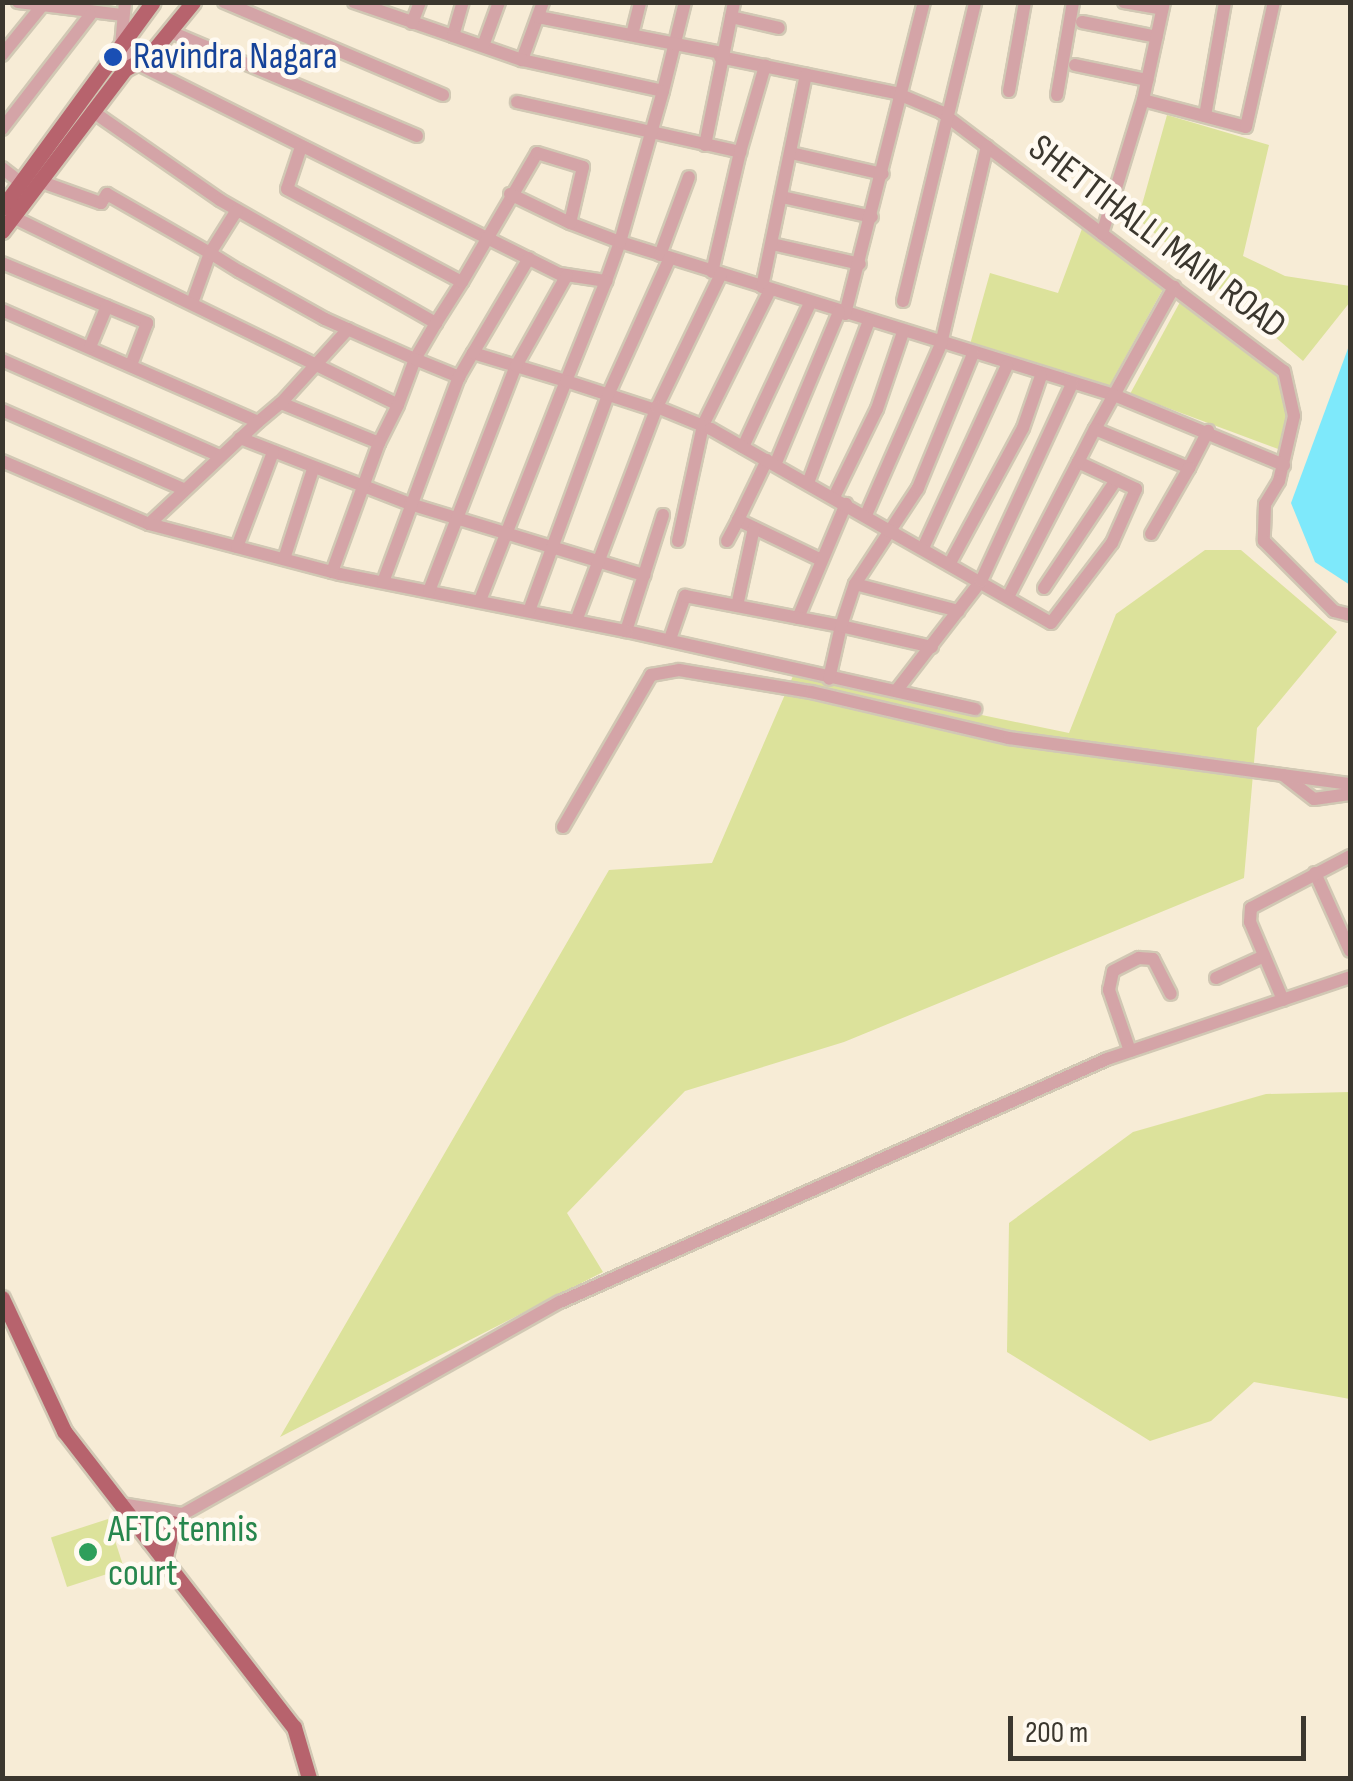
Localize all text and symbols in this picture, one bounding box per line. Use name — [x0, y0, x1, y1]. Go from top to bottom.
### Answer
place label: Ravindra Nagara — [133, 34, 338, 80]
marker: Ravindra Nagara — [102, 46, 124, 68]
street label: SHETTIHALLI MAIN ROAD — [1019, 125, 1295, 349]
place label: AFTC tennis court — [108, 1507, 258, 1596]
marker: AFTC tennis court — [77, 1541, 99, 1563]
scale bar — [1013, 1696, 1310, 1758]
text: 200 m — [1025, 1715, 1088, 1751]

